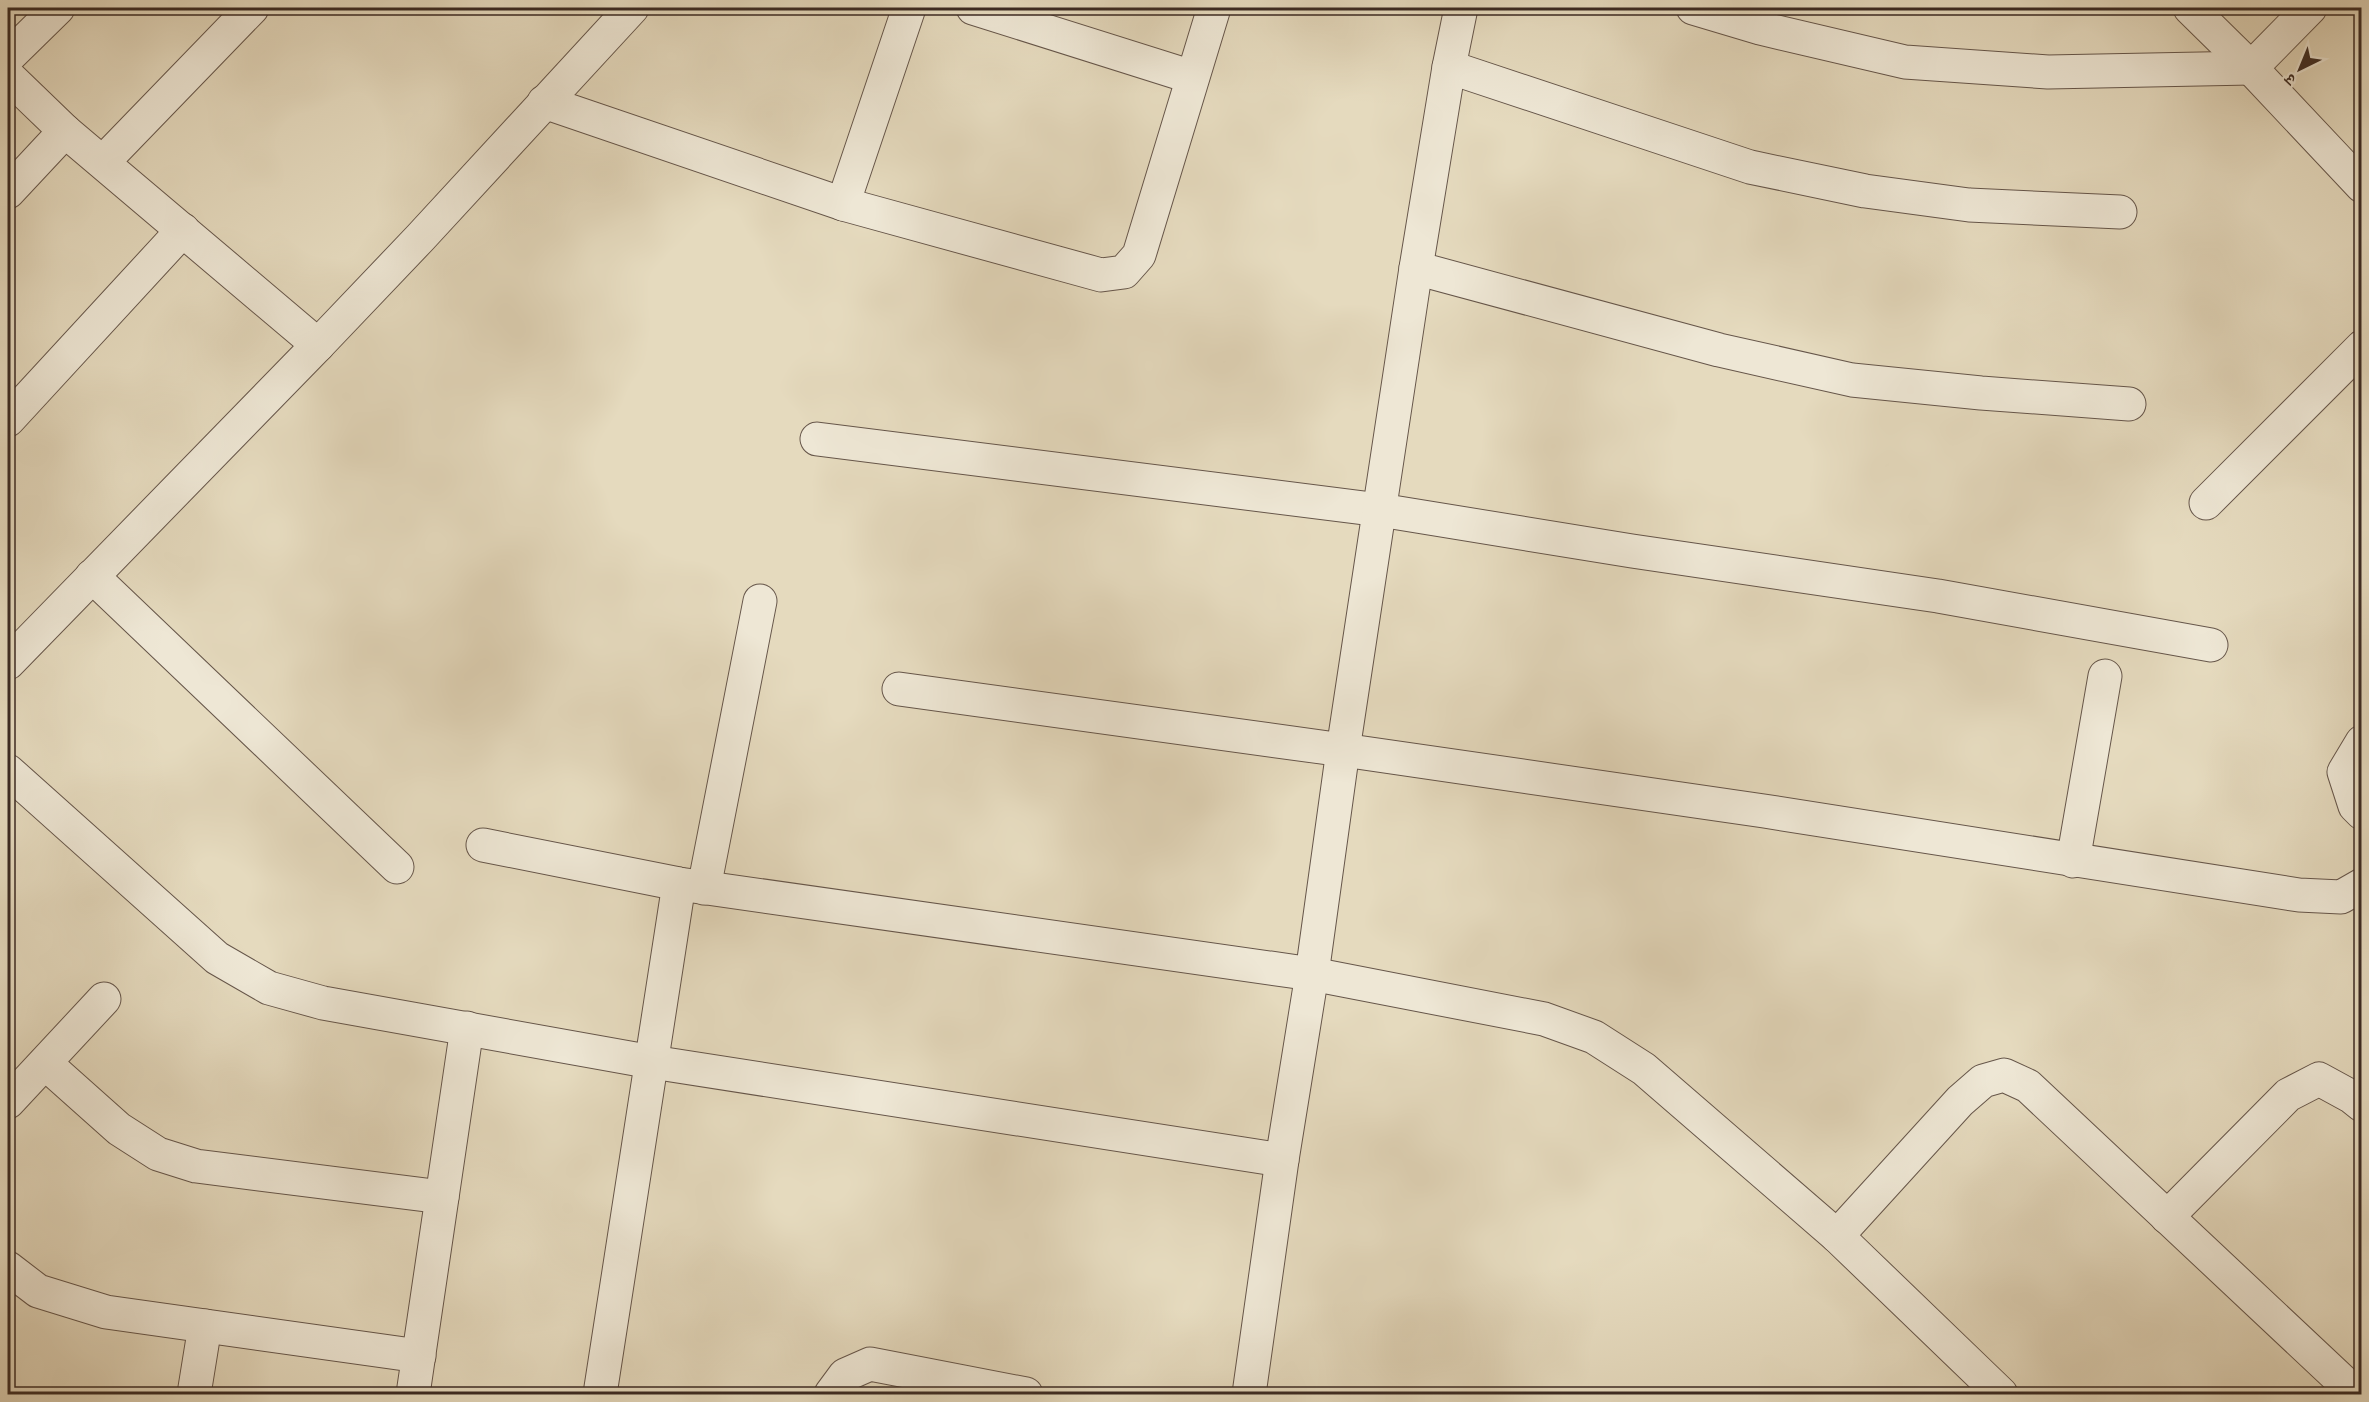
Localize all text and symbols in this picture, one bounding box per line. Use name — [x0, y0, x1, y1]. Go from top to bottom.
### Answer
north arrow — [2270, 39, 2330, 99]
text: उ — [2280, 67, 2302, 89]

